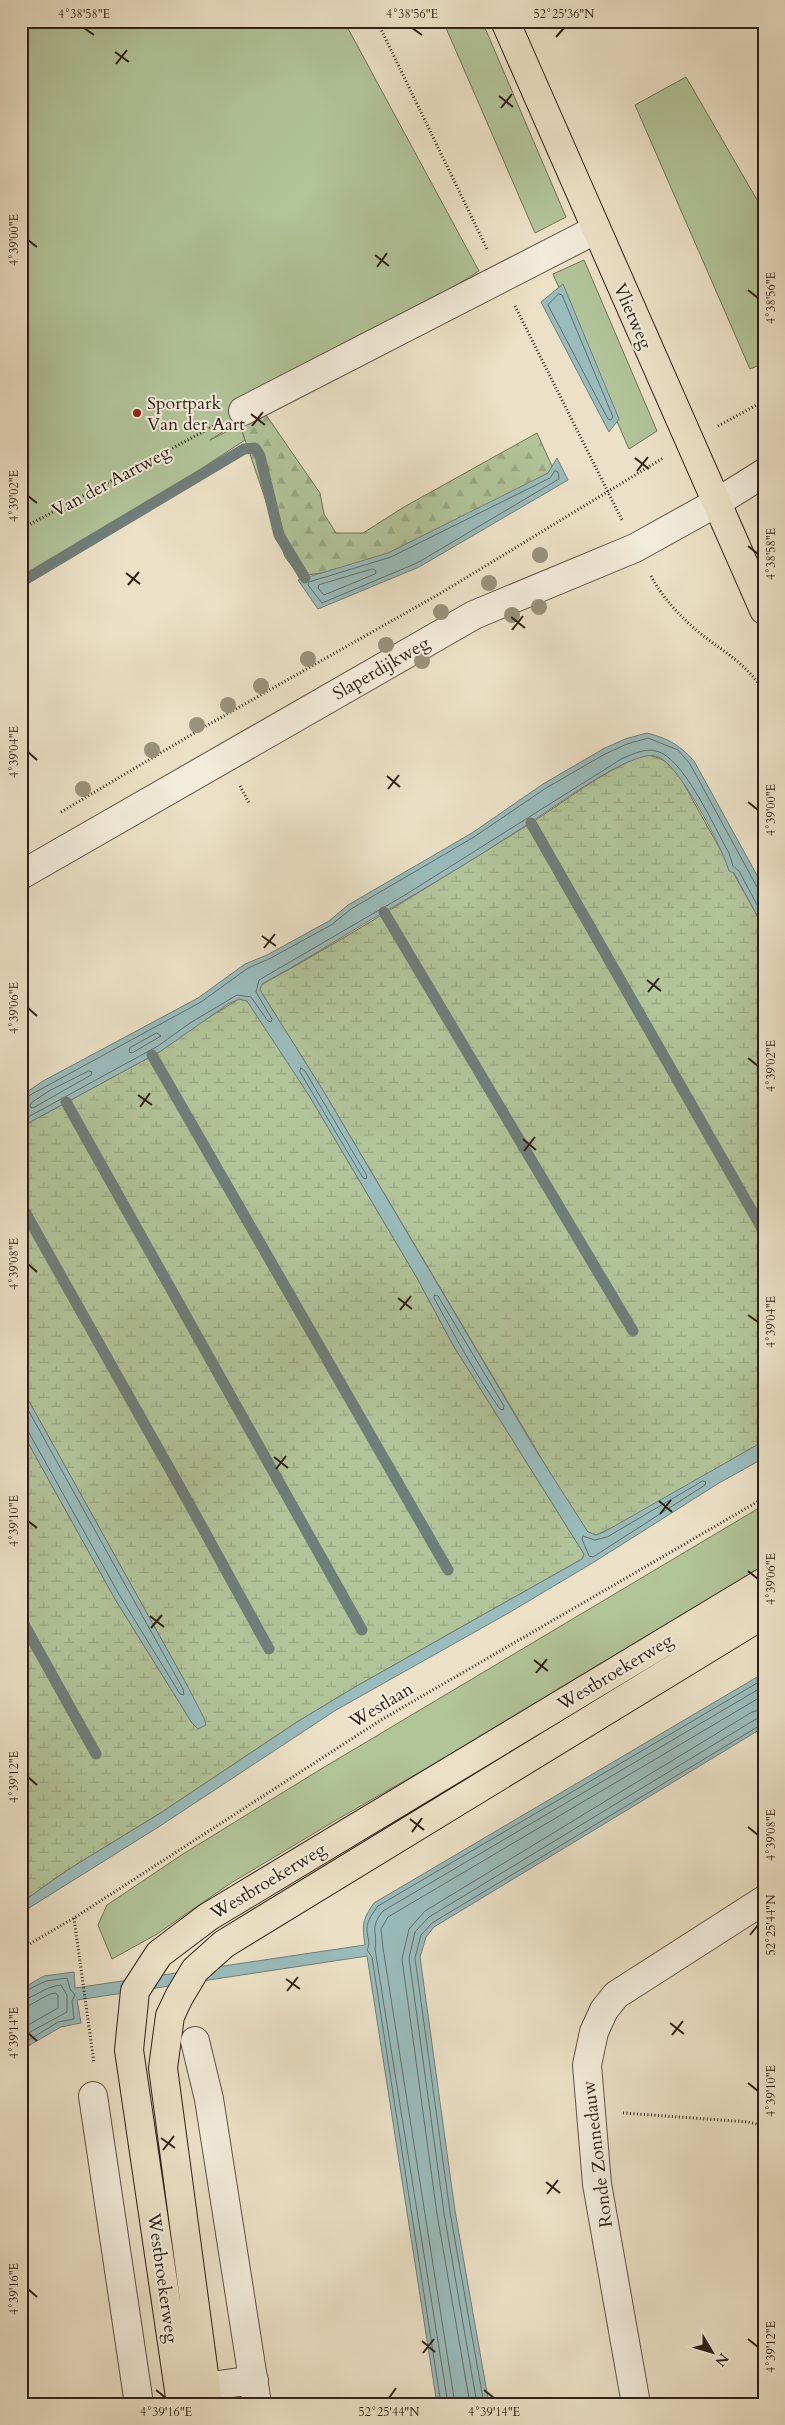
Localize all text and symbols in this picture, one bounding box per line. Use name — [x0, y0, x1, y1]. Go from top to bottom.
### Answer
text: 4°38'58"E — [58, 6, 110, 22]
text: 4°38'56"E — [386, 6, 438, 22]
text: 52°25'36"N — [534, 6, 595, 22]
text: 4°39'00"E — [6, 214, 22, 266]
text: 4°38'56"E — [763, 272, 779, 324]
street label: Vlietweg — [607, 279, 658, 354]
place label: Sportpark Van der Aart — [147, 391, 245, 437]
marker: Sportpark Van der Aart — [131, 407, 143, 419]
street label: Van der Aartweg — [48, 439, 176, 523]
text: 4°39'02"E — [6, 470, 22, 522]
text: 4°38'58"E — [763, 528, 779, 580]
street label: Slaperdijkweg — [328, 630, 435, 706]
text: 4°39'04"E — [6, 726, 22, 778]
text: 4°39'00"E — [763, 784, 779, 836]
text: 4°39'06"E — [6, 982, 22, 1034]
text: 4°39'02"E — [763, 1040, 779, 1092]
text: 4°39'08"E — [6, 1238, 22, 1290]
text: 4°39'04"E — [763, 1296, 779, 1348]
text: 4°39'10"E — [6, 1495, 22, 1547]
text: 4°39'06"E — [763, 1553, 779, 1605]
street label: Westbroekerweg — [552, 1628, 679, 1717]
street label: Westlaan — [344, 1676, 418, 1735]
text: 4°39'12"E — [6, 1751, 22, 1803]
text: 4°39'08"E — [763, 1809, 779, 1861]
street label: Westbroekerweg — [205, 1837, 332, 1926]
text: 52°25'44"N — [763, 1894, 779, 1955]
text: 4°39'14"E — [6, 2007, 22, 2059]
text: 4°39'10"E — [763, 2065, 779, 2117]
street label: Ronde Zonnedauw — [576, 2078, 619, 2229]
street label: Westbroekerweg — [141, 2210, 184, 2346]
text: 4°39'16"E — [6, 2263, 22, 2315]
text: 4°39'12"E — [763, 2321, 779, 2373]
north arrow — [688, 2328, 738, 2378]
text: N — [711, 2349, 733, 2370]
text: 4°39'16"E — [140, 2404, 192, 2420]
text: 52°25'44"N — [359, 2404, 420, 2420]
text: 4°39'14"E — [468, 2404, 520, 2420]

